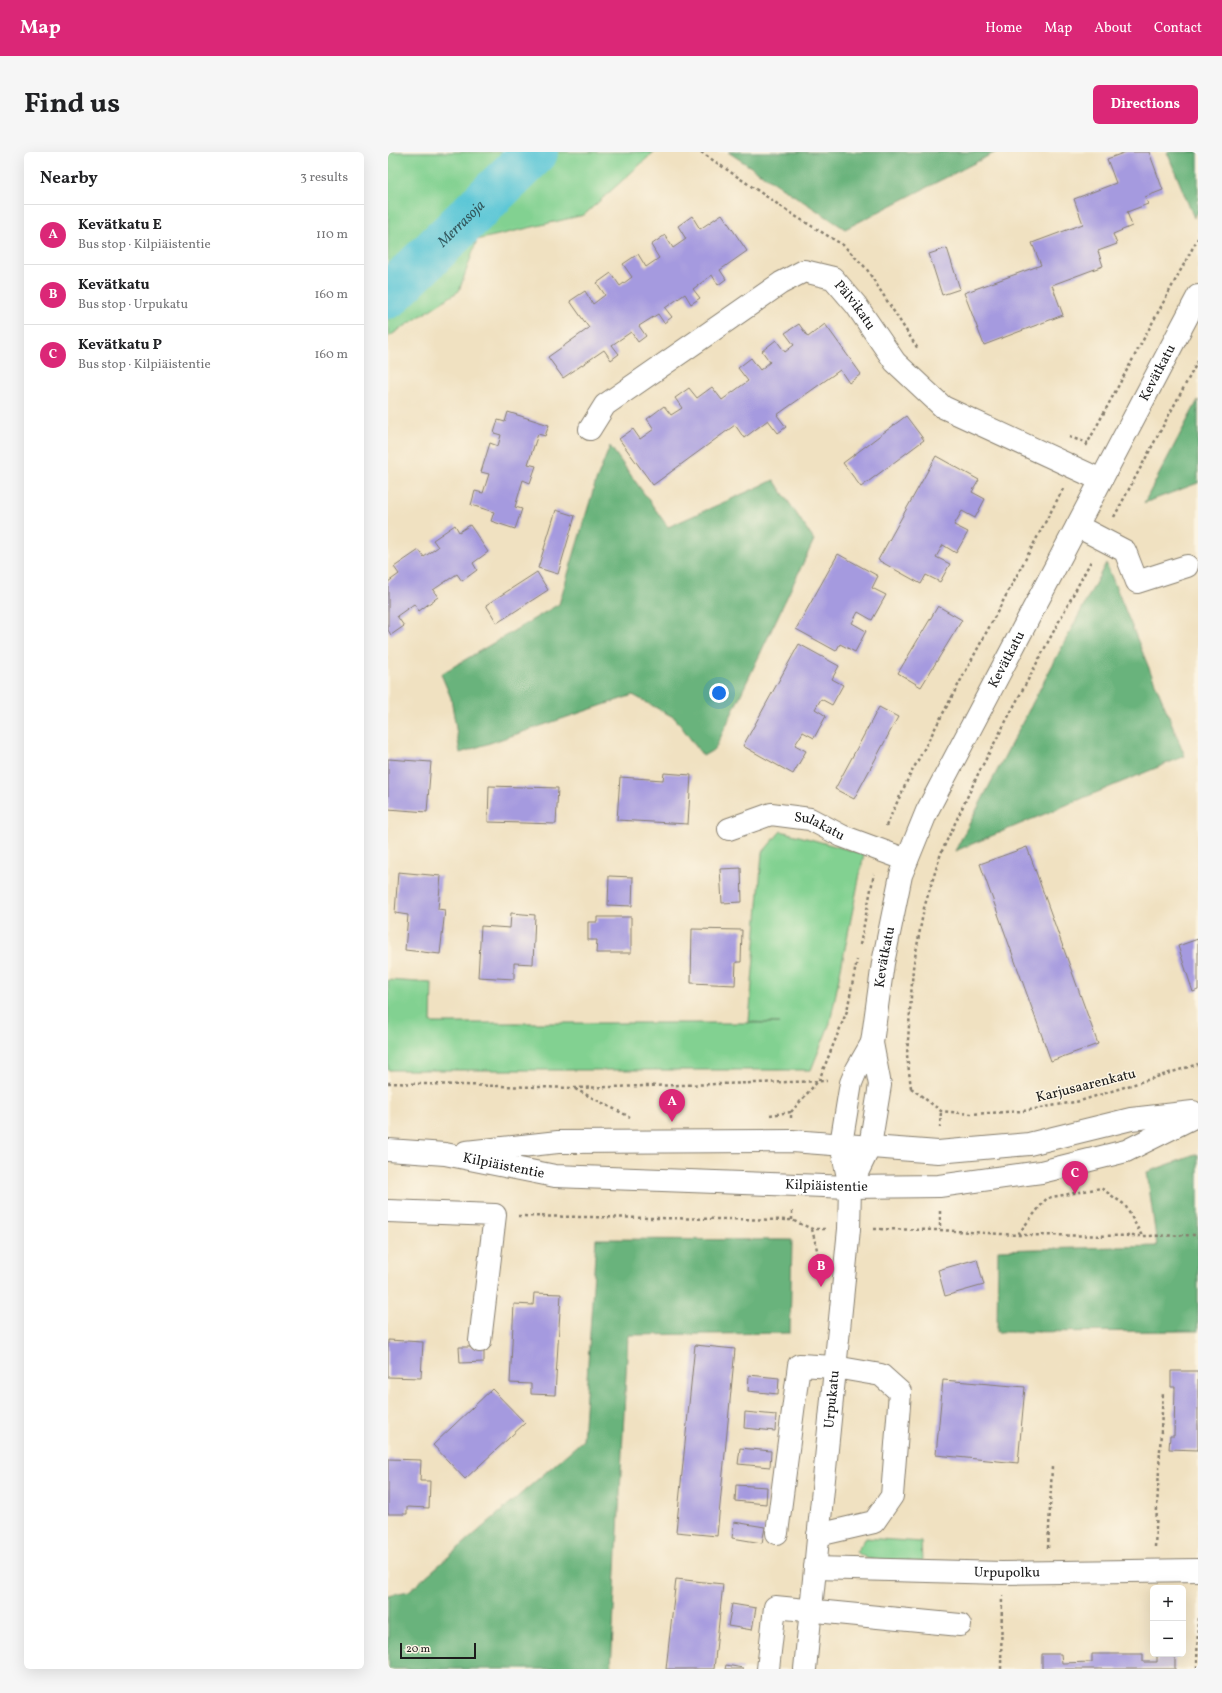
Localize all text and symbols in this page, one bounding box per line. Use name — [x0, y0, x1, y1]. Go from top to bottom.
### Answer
text: Map — [20, 15, 61, 41]
text: Home — [985, 19, 1022, 38]
text: Map — [1044, 19, 1072, 38]
text: About — [1094, 19, 1132, 38]
text: Contact — [1154, 19, 1202, 38]
text: Find us — [24, 85, 120, 124]
button: Directions — [1093, 85, 1198, 124]
text: Nearby — [40, 167, 98, 190]
text: 3 results — [300, 169, 348, 187]
water label: Merrasoja — [432, 196, 490, 253]
text: Kevätkatu E — [78, 215, 162, 236]
text: A — [48, 226, 58, 244]
text: 110 m — [316, 226, 348, 244]
text: Bus stop · Kilpiäistentie — [78, 236, 211, 254]
text: Kevätkatu — [78, 275, 150, 296]
street label: Pälvikatu — [829, 276, 880, 334]
text: B — [49, 286, 57, 304]
text: 160 m — [314, 286, 348, 304]
text: Bus stop · Urpukatu — [78, 296, 188, 314]
text: Kevätkatu P — [78, 335, 162, 356]
street label: Kevätkatu — [1135, 341, 1180, 405]
text: C — [49, 346, 57, 364]
text: 160 m — [314, 346, 348, 364]
text: Bus stop · Kilpiäistentie — [78, 356, 211, 374]
street label: Kevätkatu — [984, 628, 1030, 691]
your location — [709, 683, 729, 703]
street label: Sulakatu — [793, 808, 848, 845]
street label: Kevätkatu — [870, 925, 900, 989]
street label: Karjusaarenkatu — [1034, 1064, 1138, 1108]
pin: A — [659, 1089, 685, 1122]
street label: Kilpiäistentie — [461, 1148, 547, 1183]
pin: C — [1062, 1161, 1088, 1194]
street label: Kilpiäistentie — [785, 1175, 868, 1197]
pin: B — [808, 1254, 834, 1287]
street label: Urpukatu — [820, 1369, 844, 1429]
street label: Urpupolku — [974, 1563, 1040, 1583]
map controls — [1150, 1585, 1186, 1657]
button: + — [1150, 1585, 1186, 1621]
button: − — [1150, 1621, 1186, 1657]
scale bar — [400, 1641, 476, 1660]
text: 20 m — [406, 1642, 430, 1657]

